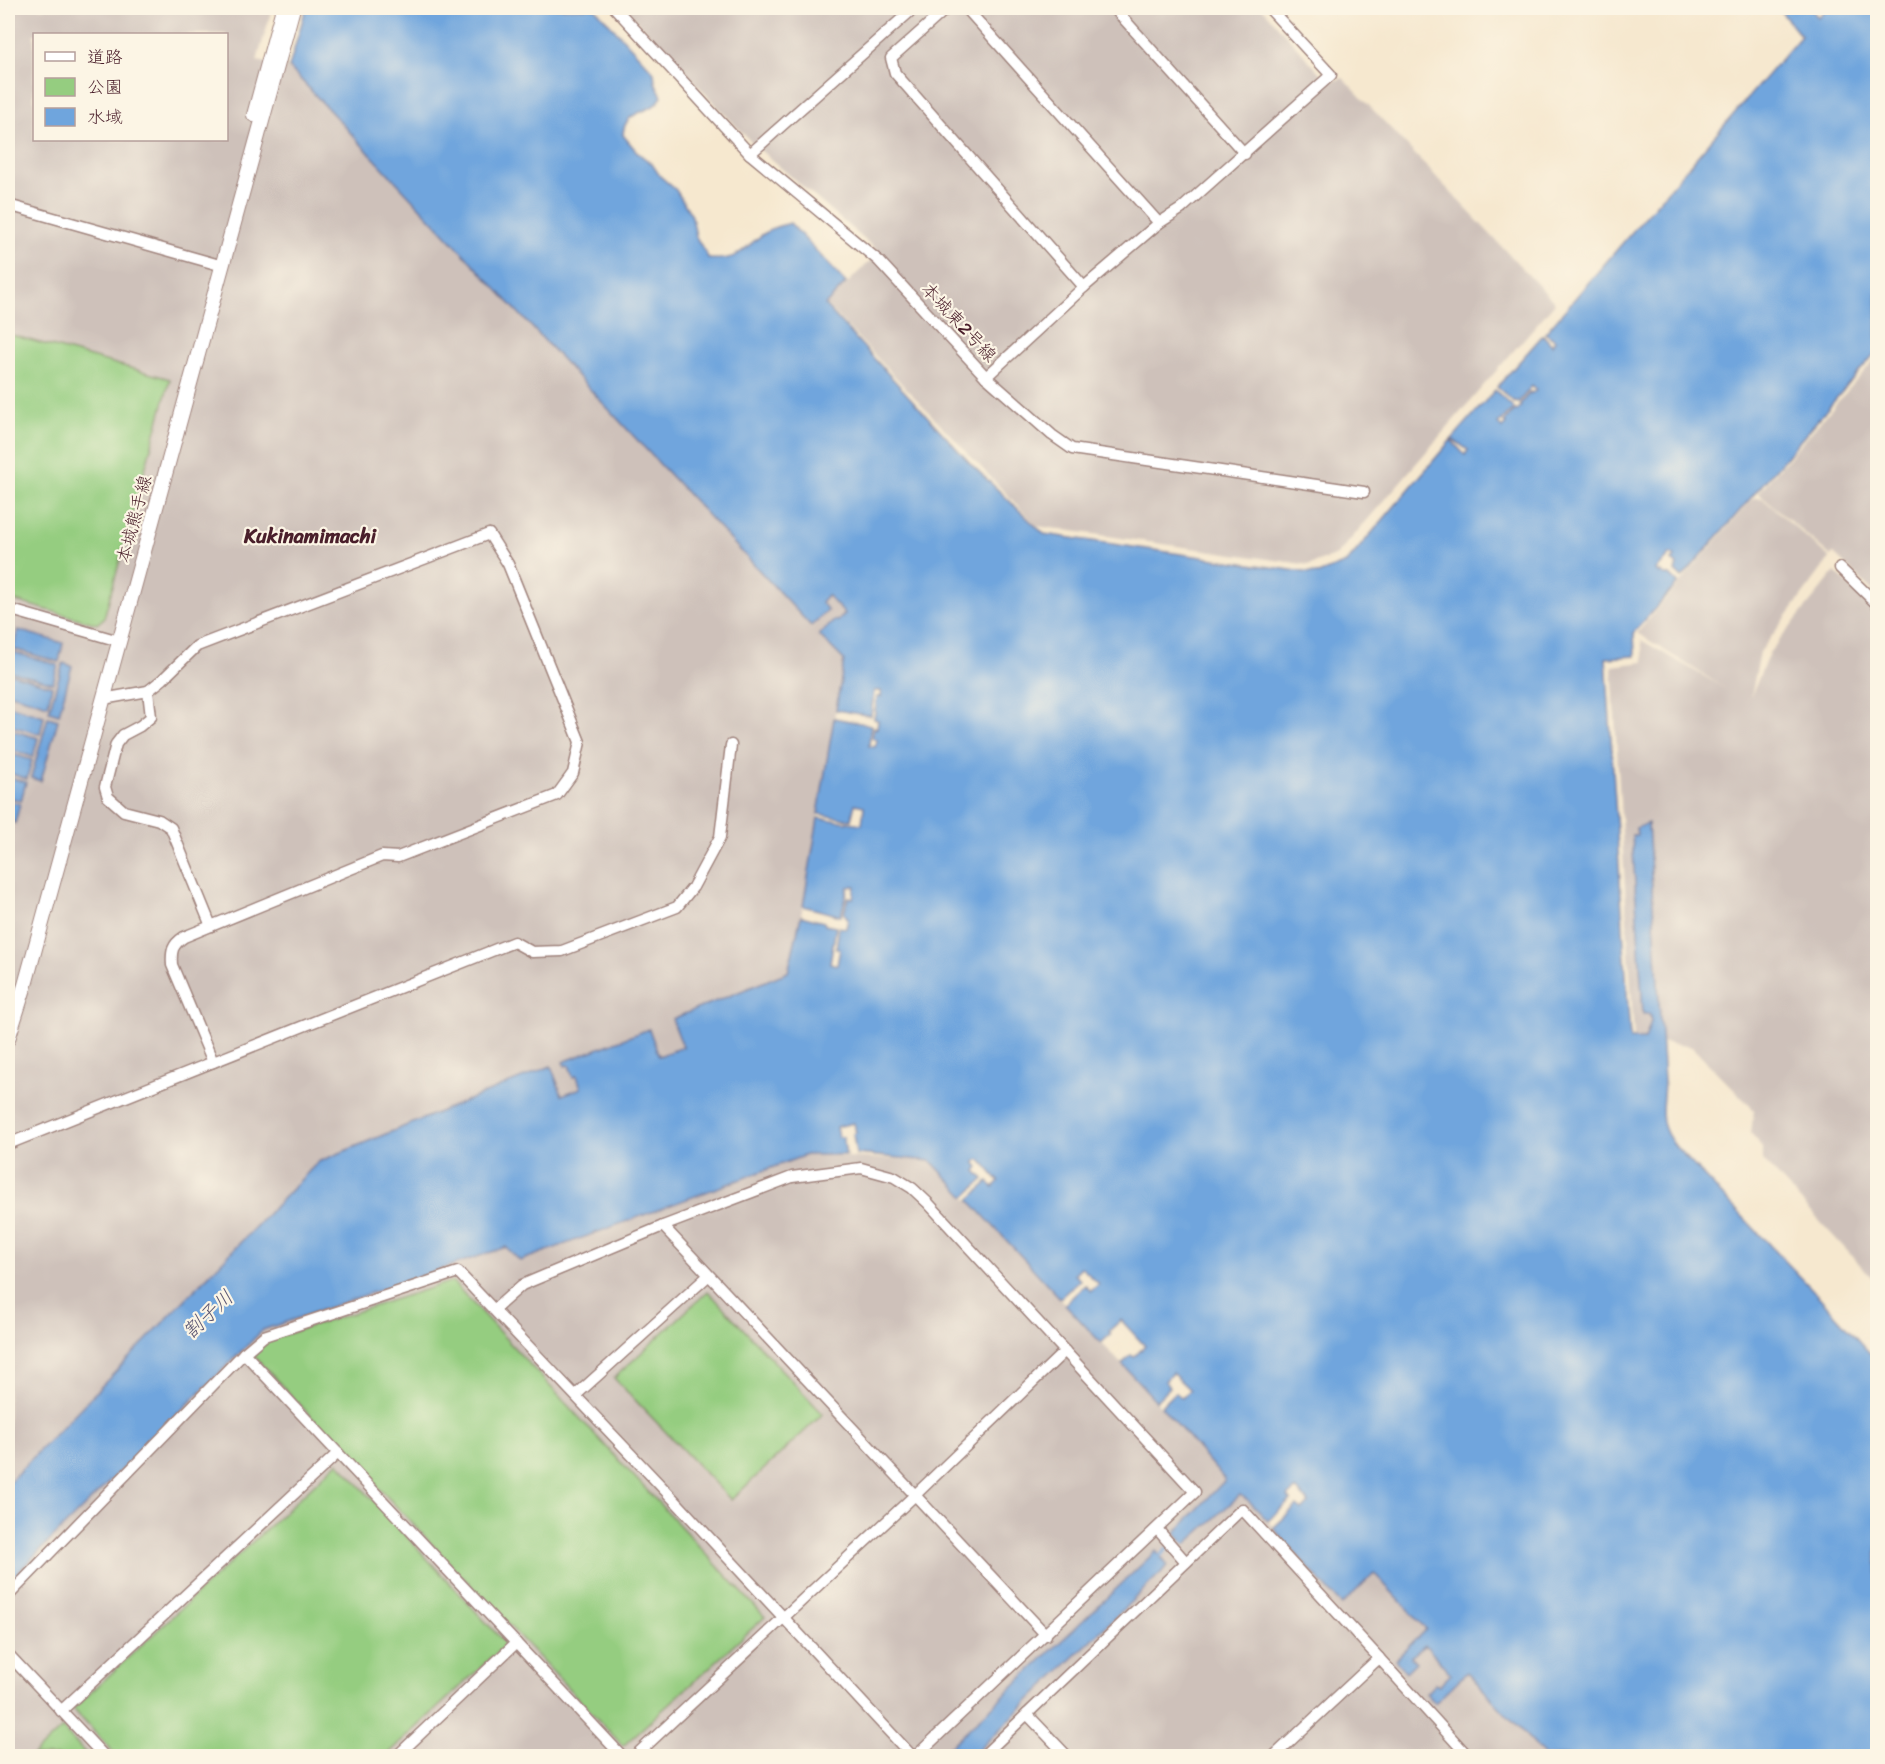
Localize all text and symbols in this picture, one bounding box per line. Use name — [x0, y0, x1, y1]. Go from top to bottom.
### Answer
legend — [33, 33, 228, 141]
text: 道路 — [87, 41, 123, 73]
text: 公園 — [87, 71, 123, 103]
text: 水域 — [87, 101, 123, 133]
street label: 本城東2号線 — [913, 274, 1005, 370]
street label: 本城熊手線 — [107, 471, 161, 567]
district label: Kukinamimachi — [243, 519, 378, 554]
water label: 割子川 — [174, 1281, 242, 1348]

